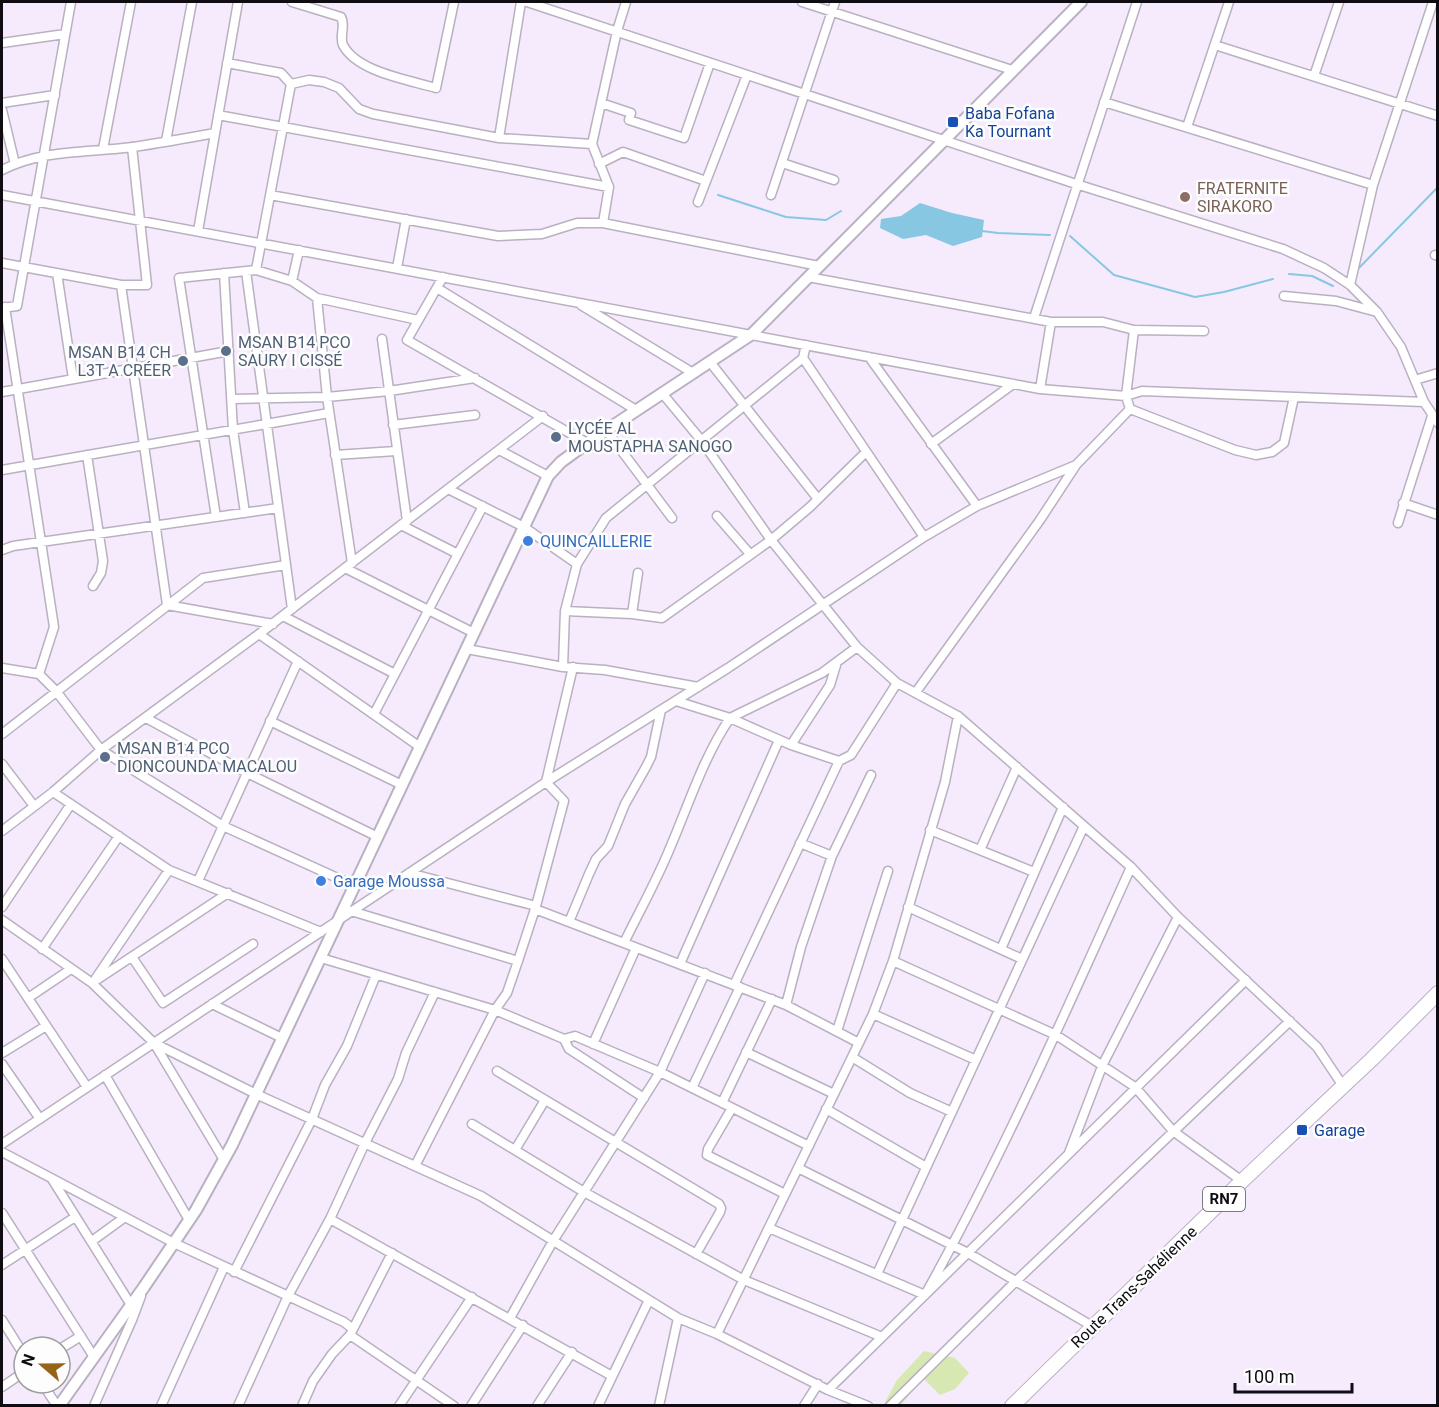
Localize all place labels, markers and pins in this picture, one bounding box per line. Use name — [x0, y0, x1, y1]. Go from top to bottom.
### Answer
place label: Baba Fofana Ka Tournant — [965, 104, 1055, 141]
marker: Baba Fofana Ka Tournant — [946, 115, 960, 129]
place label: FRATERNITE SIRAKORO — [1197, 179, 1288, 216]
marker: FRATERNITE SIRAKORO — [1178, 190, 1192, 204]
place label: MSAN B14 PCO SAURY I CISSÉ — [238, 333, 351, 370]
place label: MSAN B14 CH L3T A CRÉER — [68, 343, 171, 380]
marker: MSAN B14 PCO SAURY I CISSÉ — [219, 344, 233, 358]
marker: MSAN B14 CH L3T A CRÉER — [176, 354, 190, 368]
place label: LYCÉE AL MOUSTAPHA SANOGO — [568, 419, 733, 456]
marker: LYCÉE AL MOUSTAPHA SANOGO — [549, 430, 563, 444]
place label: QUINCAILLERIE — [540, 532, 652, 551]
marker: QUINCAILLERIE — [521, 534, 535, 548]
place label: MSAN B14 PCO DIONCOUNDA MACALOU — [117, 739, 297, 776]
marker: MSAN B14 PCO DIONCOUNDA MACALOU — [98, 750, 112, 764]
place label: Garage Moussa — [333, 872, 445, 891]
marker: Garage Moussa — [314, 874, 328, 888]
place label: Garage — [1314, 1121, 1365, 1140]
marker: Garage — [1295, 1123, 1309, 1137]

